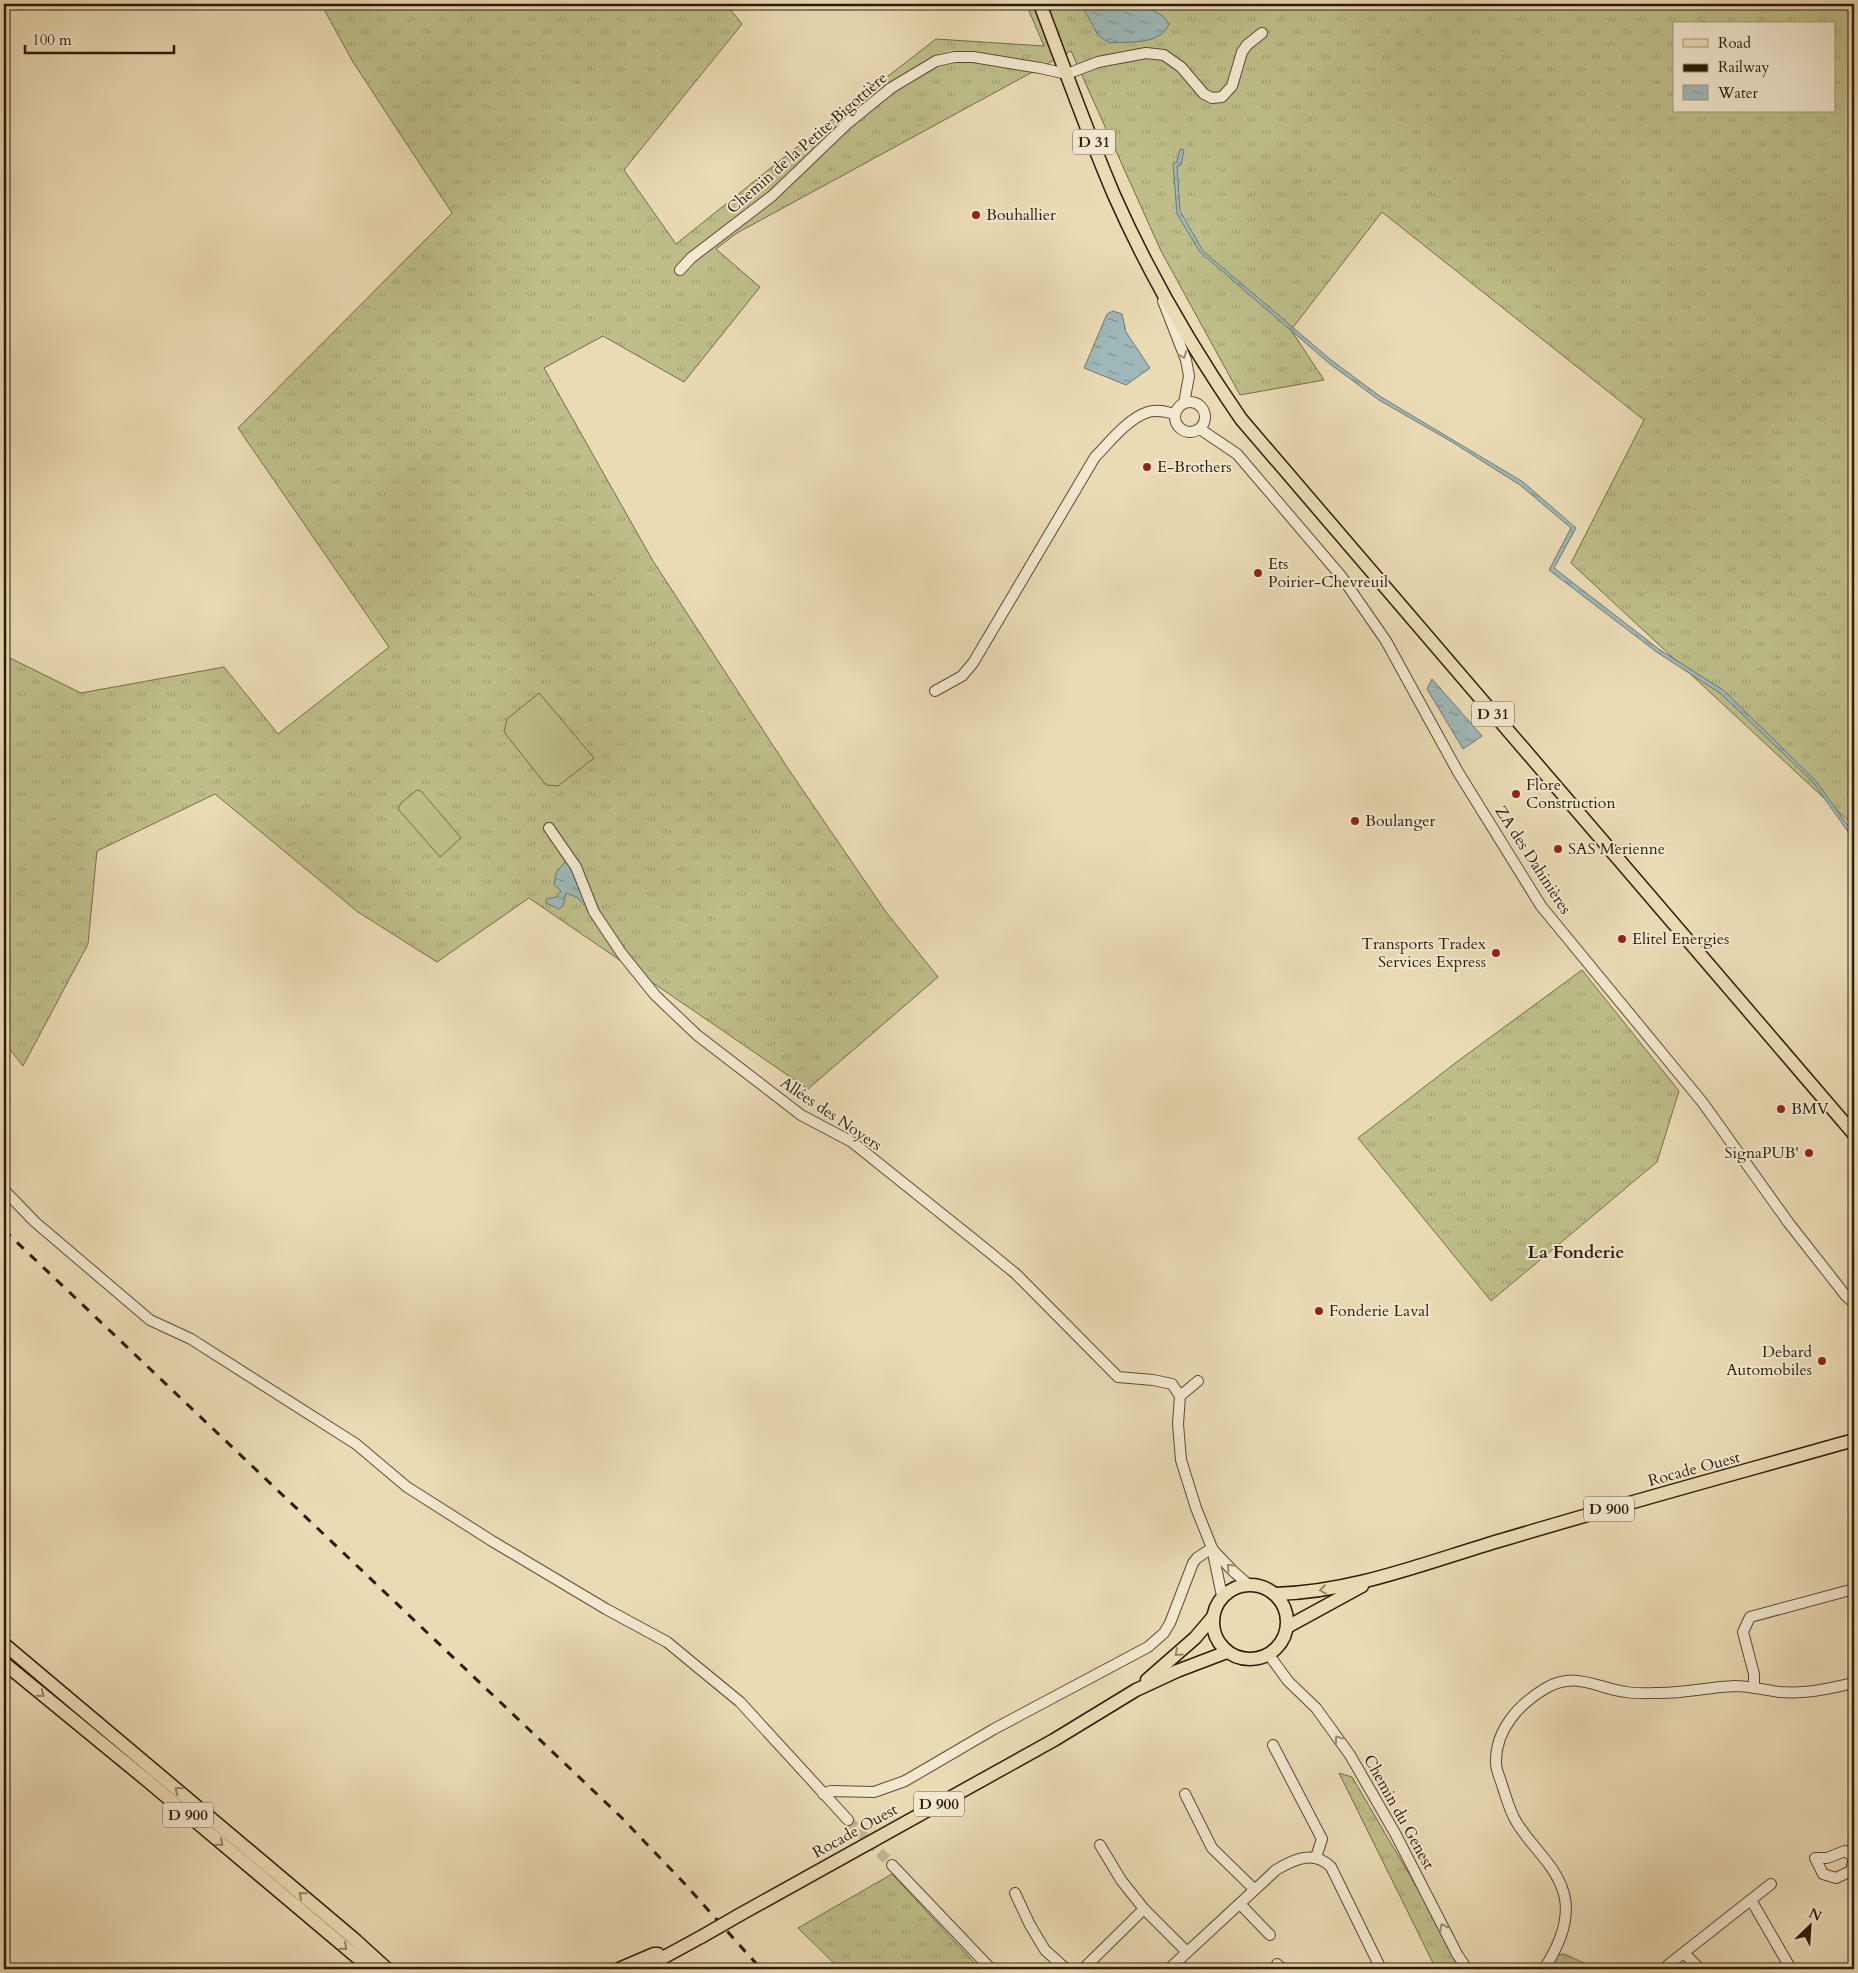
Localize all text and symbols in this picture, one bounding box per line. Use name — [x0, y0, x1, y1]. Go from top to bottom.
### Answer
scale bar — [25, 22, 174, 54]
legend — [1673, 22, 1836, 112]
text: 100 m — [32, 30, 72, 50]
text: Road — [1718, 33, 1751, 53]
text: Railway — [1718, 57, 1769, 77]
street label: Chemin de la Petite Bigottière — [722, 67, 892, 219]
text: Water — [1717, 83, 1759, 103]
road number: D 31 — [1073, 130, 1115, 154]
place label: Bouhallier — [986, 204, 1056, 226]
marker: Bouhallier — [970, 209, 982, 221]
one-way arrow — [1177, 350, 1187, 359]
place label: E-Brothers — [1157, 456, 1232, 478]
marker: E-Brothers — [1141, 461, 1153, 473]
place label: Ets Poirier-Chevreuil — [1268, 553, 1388, 593]
marker: Ets Poirier-Chevreuil — [1252, 567, 1264, 579]
road number: D 31 — [1472, 702, 1514, 726]
place label: Flore Construction — [1526, 774, 1616, 814]
marker: Flore Construction — [1510, 788, 1522, 800]
street label: ZA des Dahinières — [1490, 802, 1576, 918]
place label: Boulanger — [1365, 810, 1436, 832]
marker: Boulanger — [1349, 815, 1361, 827]
place label: SAS Merienne — [1568, 838, 1665, 860]
marker: SAS Merienne — [1552, 843, 1564, 855]
place label: Elitel Energies — [1632, 928, 1729, 950]
place label: Transports Tradex Services Express — [1361, 933, 1486, 973]
marker: Elitel Energies — [1616, 933, 1628, 945]
marker: Transports Tradex Services Express — [1490, 947, 1502, 959]
street label: Allées des Noyers — [776, 1072, 886, 1156]
place label: BMV — [1791, 1098, 1829, 1120]
marker: BMV — [1775, 1103, 1787, 1115]
place label: SignaPUB' — [1724, 1142, 1799, 1164]
marker: SignaPUB' — [1803, 1147, 1815, 1159]
district label: La Fonderie — [1528, 1240, 1624, 1265]
place label: Fonderie Laval — [1329, 1300, 1429, 1322]
marker: Fonderie Laval — [1313, 1305, 1325, 1317]
place label: Debard Automobiles — [1726, 1341, 1812, 1381]
marker: Debard Automobiles — [1816, 1355, 1828, 1367]
street label: Rocade Ouest — [1646, 1446, 1742, 1492]
road number: D 900 — [1584, 1496, 1634, 1522]
one-way arrow — [1227, 1564, 1236, 1573]
one-way arrow — [1319, 1584, 1327, 1594]
one-way arrow — [1174, 1647, 1183, 1656]
one-way arrow — [36, 1689, 45, 1698]
one-way arrow — [1336, 1736, 1344, 1745]
street label: Chemin du Genest — [1358, 1751, 1440, 1873]
one-way arrow — [175, 1788, 184, 1796]
road number: D 900 — [914, 1792, 964, 1816]
street label: Rocade Ouest — [808, 1799, 902, 1863]
road number: D 900 — [163, 1802, 213, 1828]
one-way arrow — [215, 1837, 224, 1846]
one-way arrow — [299, 1892, 308, 1901]
north arrow — [1786, 1900, 1836, 1950]
text: N — [1806, 1903, 1825, 1926]
one-way arrow — [1439, 1923, 1449, 1932]
one-way arrow — [339, 1942, 348, 1951]

